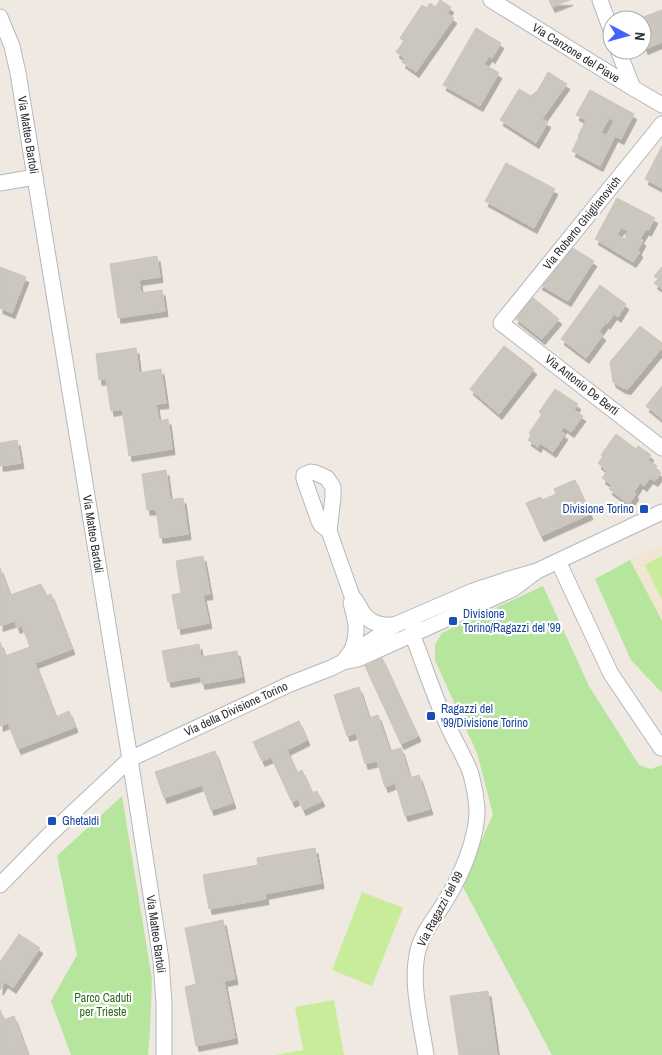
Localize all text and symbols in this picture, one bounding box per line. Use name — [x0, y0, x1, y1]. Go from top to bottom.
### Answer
north arrow — [602, 10, 652, 60]
street label: Via Canzone del Piave — [529, 20, 623, 86]
text: N — [631, 31, 649, 41]
street label: Via Matteo Bartoli — [14, 95, 42, 175]
street label: Via Roberto Ghiglianovich — [539, 173, 625, 273]
street label: Via Antonio De Berti — [542, 351, 622, 419]
street label: Via Matteo Bartoli — [79, 494, 107, 574]
place label: Divisione Torino — [563, 501, 634, 517]
marker: Divisione Torino — [638, 503, 650, 515]
place label: Divisione Torino/Ragazzi del '99 — [463, 606, 561, 636]
marker: Divisione Torino/Ragazzi del '99 — [447, 615, 459, 627]
street label: Via della Divisione Torino — [182, 678, 290, 740]
place label: Ragazzi del '99/Divisione Torino — [441, 701, 528, 731]
marker: Ragazzi del '99/Divisione Torino — [425, 710, 437, 722]
place label: Ghetaldi — [62, 813, 99, 829]
marker: Ghetaldi — [46, 815, 58, 827]
street label: Via Ragazzi del 99 — [413, 869, 467, 949]
street label: Via Matteo Bartoli — [143, 894, 169, 974]
park label: Parco Caduti per Trieste — [74, 990, 132, 1020]

